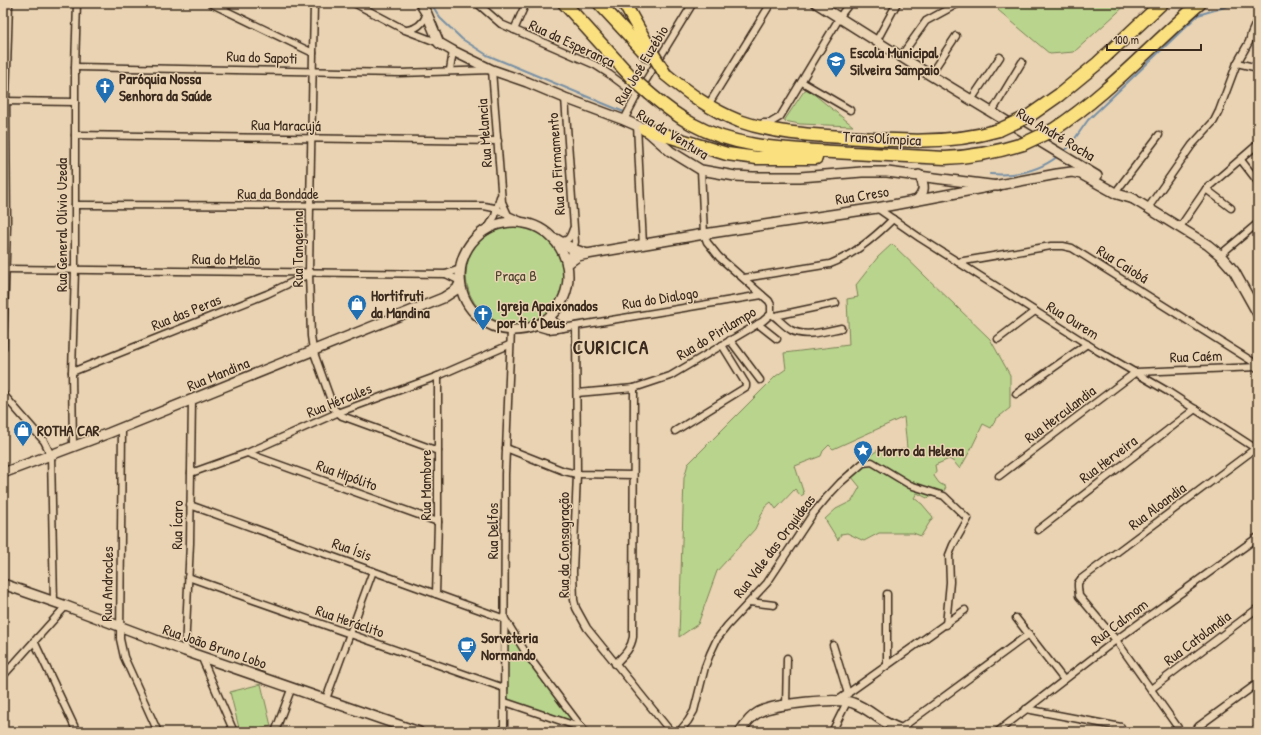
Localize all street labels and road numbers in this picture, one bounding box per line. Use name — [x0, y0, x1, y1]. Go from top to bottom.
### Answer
street label: Rua da Esperança — [526, 14, 618, 72]
street label: Rua José Euzébio — [609, 21, 673, 109]
street label: Rua do Sapoti — [226, 45, 298, 69]
street label: Rua Melancia — [471, 98, 497, 168]
street label: Rua André Rocha — [1013, 102, 1099, 166]
street label: Rua da Ventura — [633, 104, 713, 165]
street label: Rua do Firmamento — [542, 112, 570, 216]
street label: Rua Maracujá — [251, 114, 321, 136]
street label: TransOlímpica — [842, 125, 922, 151]
street label: Rua General Olívio Uzeda — [51, 158, 72, 292]
street label: Rua Creso — [834, 180, 890, 210]
street label: Rua da Bondade — [237, 183, 319, 204]
street label: Rua Tangerina — [287, 211, 308, 287]
street label: Rua Caiobá — [1093, 240, 1153, 288]
street label: Rua do Melão — [192, 248, 260, 270]
street label: Rua do Dialogo — [621, 282, 699, 314]
street label: Rua das Peras — [148, 288, 224, 336]
street label: Rua Ourem — [1043, 296, 1103, 344]
street label: Rua do Pirilampo — [672, 301, 760, 365]
street label: Rua Caém — [1169, 345, 1223, 367]
street label: Rua Mandina — [184, 352, 252, 396]
street label: Rua Hércules — [303, 377, 375, 423]
street label: Rua Herculandia — [1020, 380, 1100, 448]
street label: Rua Herveira — [1075, 430, 1142, 488]
street label: Rua Mambore — [415, 449, 436, 521]
street label: Rua Hipólito — [314, 454, 380, 496]
street label: Rua Aloandia — [1124, 477, 1190, 535]
street label: Rua Vale das Orquideas — [728, 490, 820, 602]
street label: Rua da Consagração — [553, 492, 574, 598]
street label: Rua Ícaro — [166, 500, 188, 550]
street label: Rua Delfos — [482, 503, 503, 559]
street label: Rua Ísis — [329, 532, 375, 566]
street label: Rua Androcles — [96, 546, 118, 622]
street label: Rua Calmom — [1086, 594, 1152, 650]
street label: Rua Heráclito — [313, 599, 387, 643]
street label: Rua Catolandia — [1159, 606, 1235, 670]
street label: Rua João Bruno Lobo — [160, 618, 270, 674]

